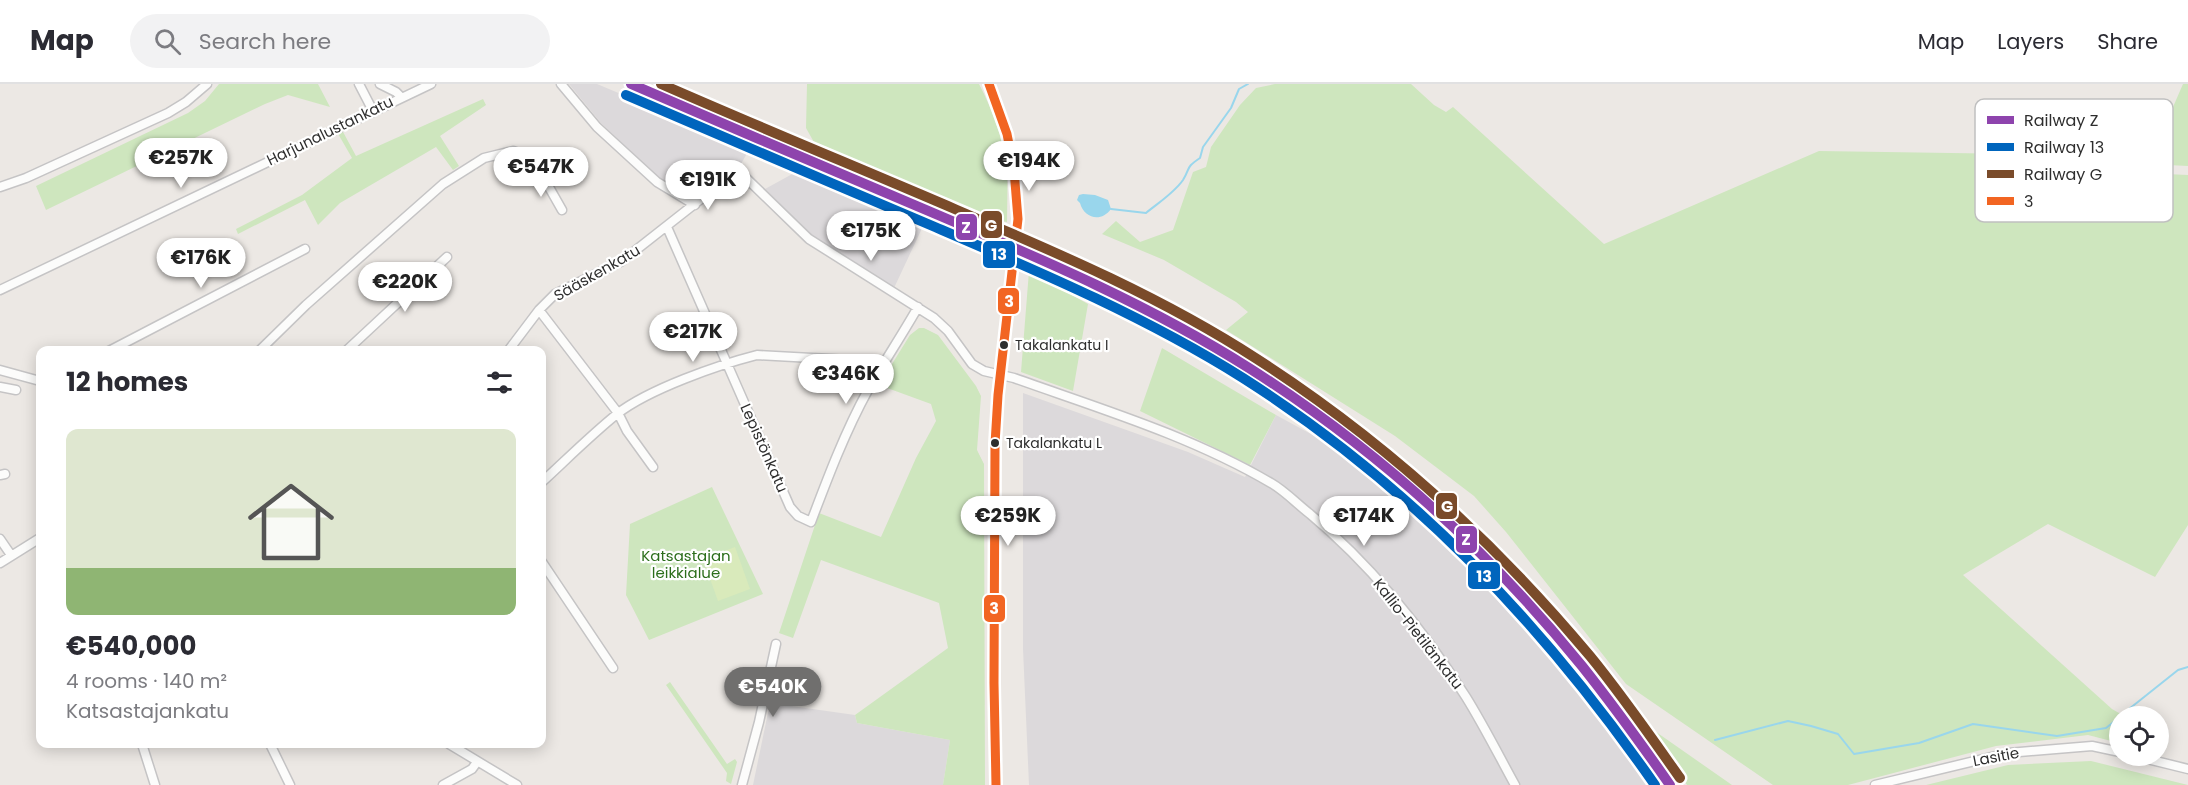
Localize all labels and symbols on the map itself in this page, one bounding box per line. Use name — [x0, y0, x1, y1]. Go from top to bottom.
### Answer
street label: Harjunalustankatu — [263, 91, 397, 170]
legend — [1975, 99, 2173, 222]
text: Railway Z — [2024, 109, 2098, 132]
text: Railway 13 — [2024, 136, 2104, 159]
pin: €257K — [139, 138, 223, 189]
pin: €194K — [987, 141, 1071, 192]
pin: €547K — [499, 147, 583, 198]
pin: €191K — [666, 160, 750, 211]
text: Railway G — [2024, 163, 2102, 186]
text: 3 — [2024, 190, 2033, 213]
line badge: G — [980, 210, 1003, 239]
pin: €175K — [829, 211, 913, 262]
line badge: Z — [955, 213, 978, 241]
text: G — [985, 214, 997, 237]
text: Z — [961, 216, 971, 239]
pin: €176K — [159, 238, 243, 289]
street label: Sääskenkatu — [550, 239, 644, 306]
line badge: 13 — [982, 240, 1016, 269]
text: 13 — [991, 243, 1007, 266]
pin: €220K — [363, 262, 447, 313]
line badge: 3 — [997, 287, 1020, 315]
text: 3 — [1004, 290, 1014, 313]
pin: €217K — [651, 312, 735, 363]
place label: Takalankatu I — [1015, 335, 1109, 355]
marker: Takalankatu I — [998, 339, 1010, 351]
pin: €346K — [804, 354, 888, 405]
street label: Lepistönkatu — [736, 400, 793, 495]
place label: Takalankatu L — [1006, 433, 1102, 453]
marker: Takalankatu L — [989, 437, 1001, 449]
line badge: G — [1435, 492, 1458, 520]
text: G — [1441, 495, 1453, 518]
pin: €259K — [966, 496, 1050, 547]
pin: €174K — [1322, 496, 1406, 547]
line badge: Z — [1455, 525, 1478, 554]
text: Z — [1461, 528, 1471, 551]
park label: Katsastajan leikkialue — [641, 545, 731, 583]
line badge: 13 — [1467, 561, 1501, 590]
text: 13 — [1476, 565, 1492, 588]
street label: Kallio-Pietilänkatu — [1368, 574, 1468, 693]
line badge: 3 — [983, 594, 1006, 623]
text: 3 — [989, 597, 999, 620]
pin: €540K — [731, 667, 815, 718]
street label: Lasitie — [1971, 742, 2021, 771]

